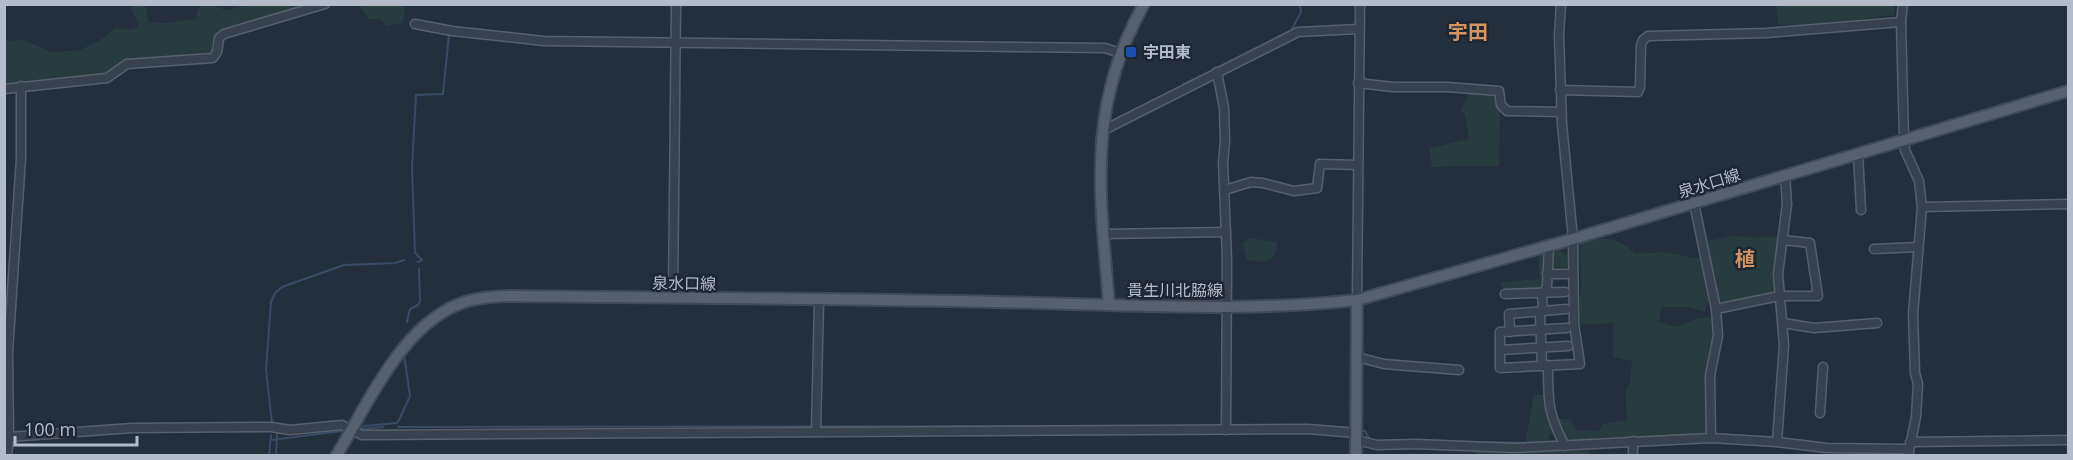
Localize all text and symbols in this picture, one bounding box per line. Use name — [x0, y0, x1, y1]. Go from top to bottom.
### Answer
district label: 宇田 — [1448, 18, 1488, 45]
place label: 宇田東 — [1143, 41, 1191, 63]
marker: 宇田東 — [1124, 45, 1138, 59]
street label: 泉水口線 — [1675, 163, 1743, 203]
district label: 植 — [1735, 245, 1755, 272]
street label: 泉水口線 — [652, 271, 716, 295]
street label: 貴生川北脇線 — [1127, 279, 1223, 301]
scale bar — [15, 409, 136, 447]
text: 100 m — [24, 417, 76, 441]

